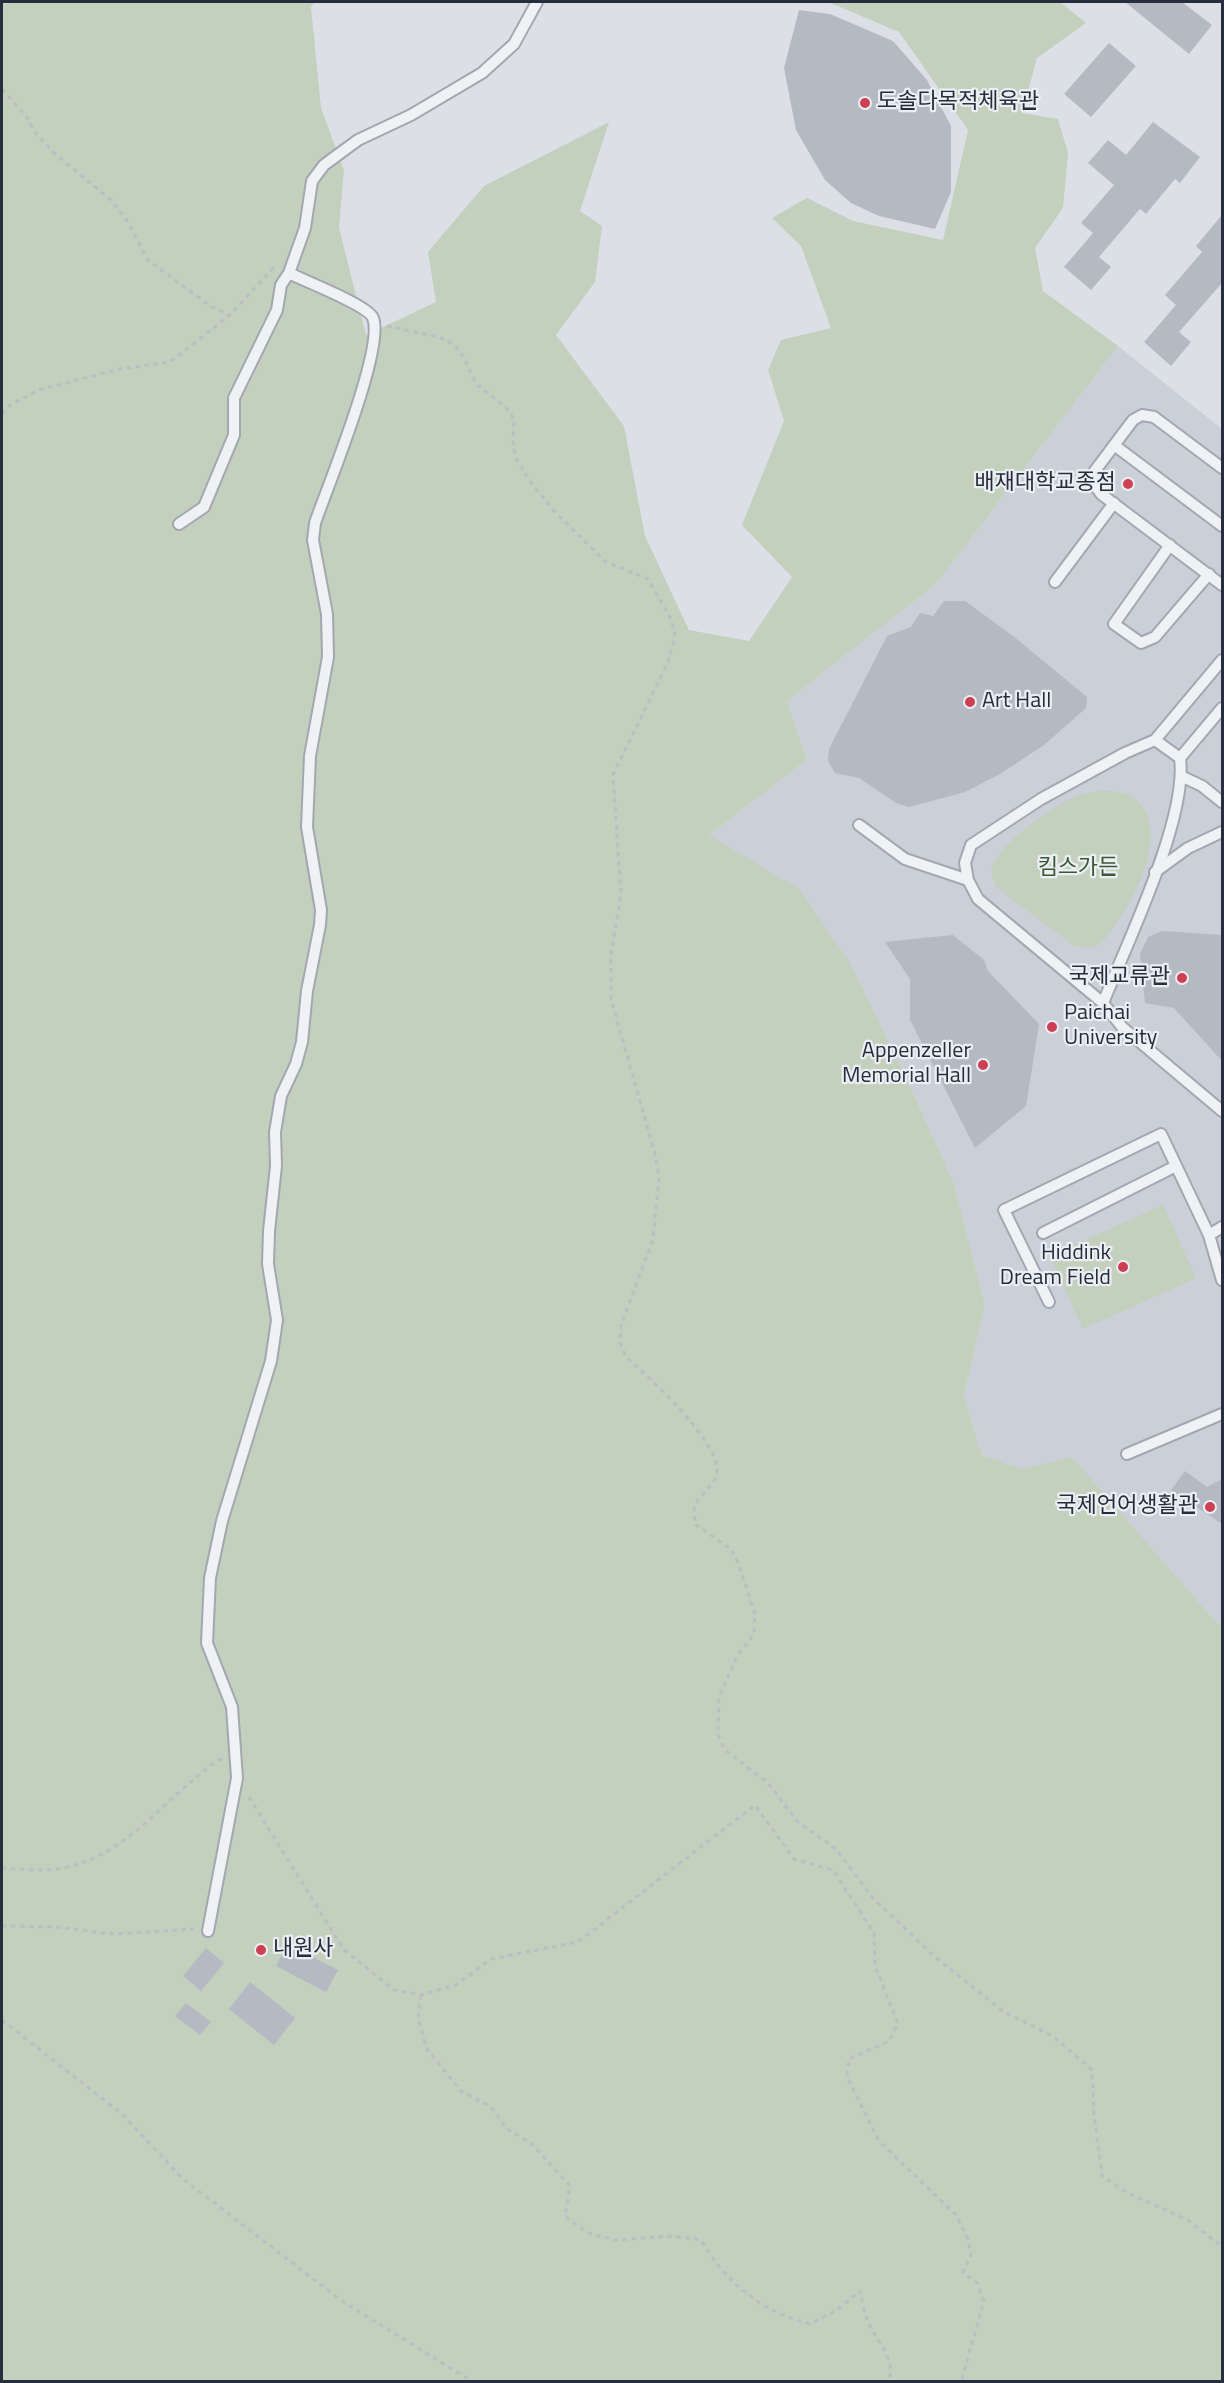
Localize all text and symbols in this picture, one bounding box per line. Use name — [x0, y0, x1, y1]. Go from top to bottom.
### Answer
place label: 도솔다목적체육관 — [877, 90, 1039, 116]
marker: 도솔다목적체육관 — [858, 96, 872, 110]
place label: 배재대학교종점 — [974, 471, 1116, 497]
marker: 배재대학교종점 — [1121, 477, 1135, 491]
place label: Art Hall — [982, 689, 1051, 715]
marker: Art Hall — [963, 695, 977, 709]
park label: 킴스가든 — [1038, 856, 1118, 882]
place label: 국제교류관 — [1069, 965, 1170, 991]
marker: 국제교류관 — [1175, 971, 1189, 985]
place label: Paichai University — [1064, 1001, 1157, 1052]
marker: Paichai University — [1045, 1020, 1059, 1034]
place label: Appenzeller Memorial Hall — [842, 1039, 971, 1090]
marker: Appenzeller Memorial Hall — [976, 1058, 990, 1072]
place label: Hiddink Dream Field — [1000, 1241, 1111, 1292]
marker: Hiddink Dream Field — [1116, 1260, 1130, 1274]
place label: 국제언어생활관 — [1056, 1494, 1198, 1520]
marker: 국제언어생활관 — [1203, 1500, 1217, 1514]
place label: 내원사 — [273, 1937, 334, 1963]
marker: 내원사 — [254, 1943, 268, 1957]

